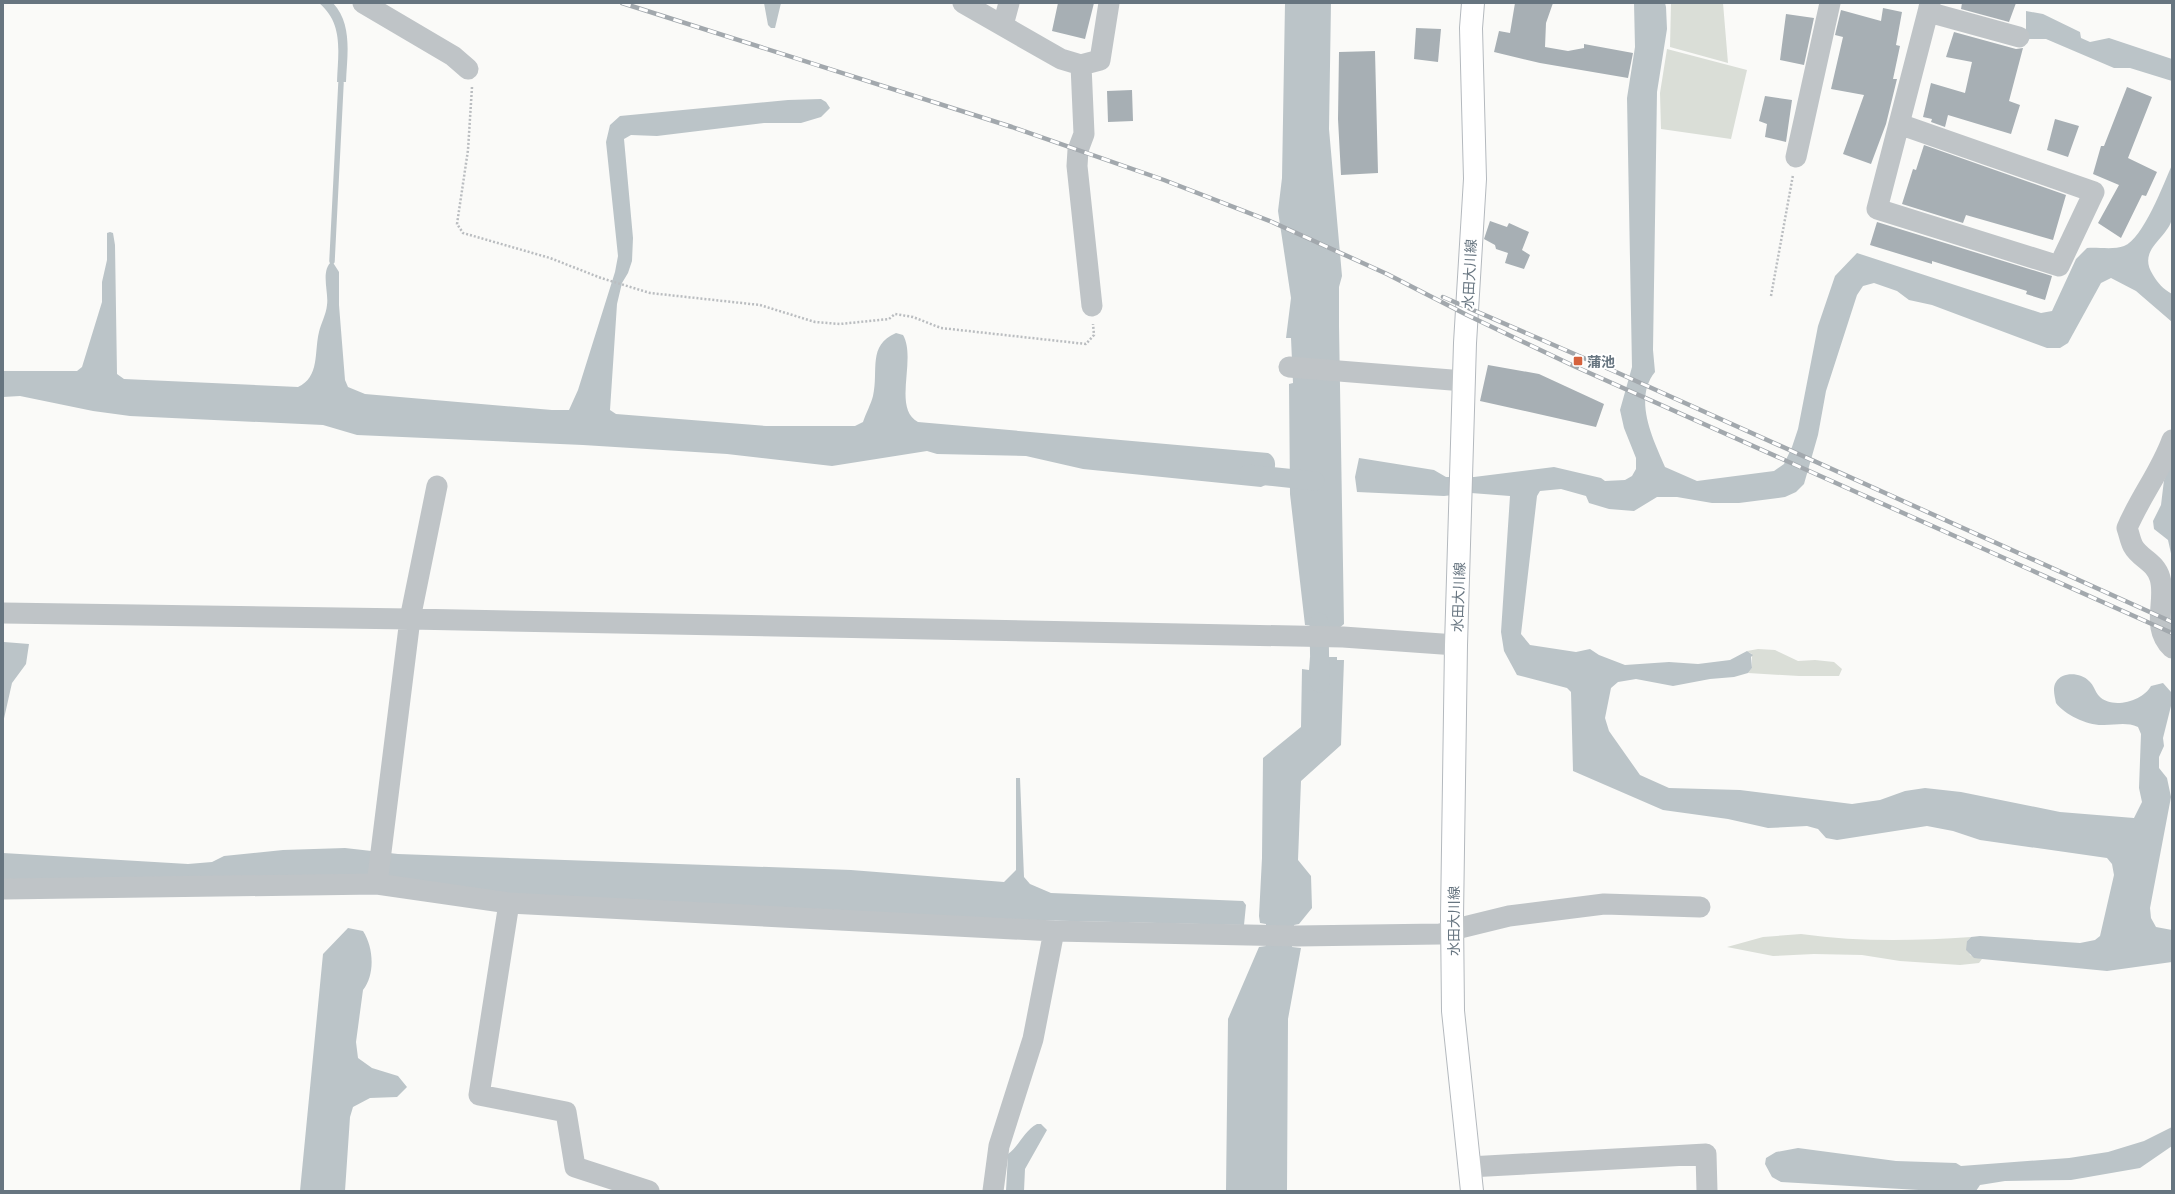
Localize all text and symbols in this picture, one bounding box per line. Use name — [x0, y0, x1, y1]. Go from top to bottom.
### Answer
street label: 水田大川線 — [1458, 239, 1480, 309]
place label: 蒲池 — [1587, 352, 1615, 371]
marker: 蒲池 — [1572, 355, 1584, 367]
street label: 水田大川線 — [1447, 562, 1469, 632]
street label: 水田大川線 — [1444, 886, 1463, 956]

